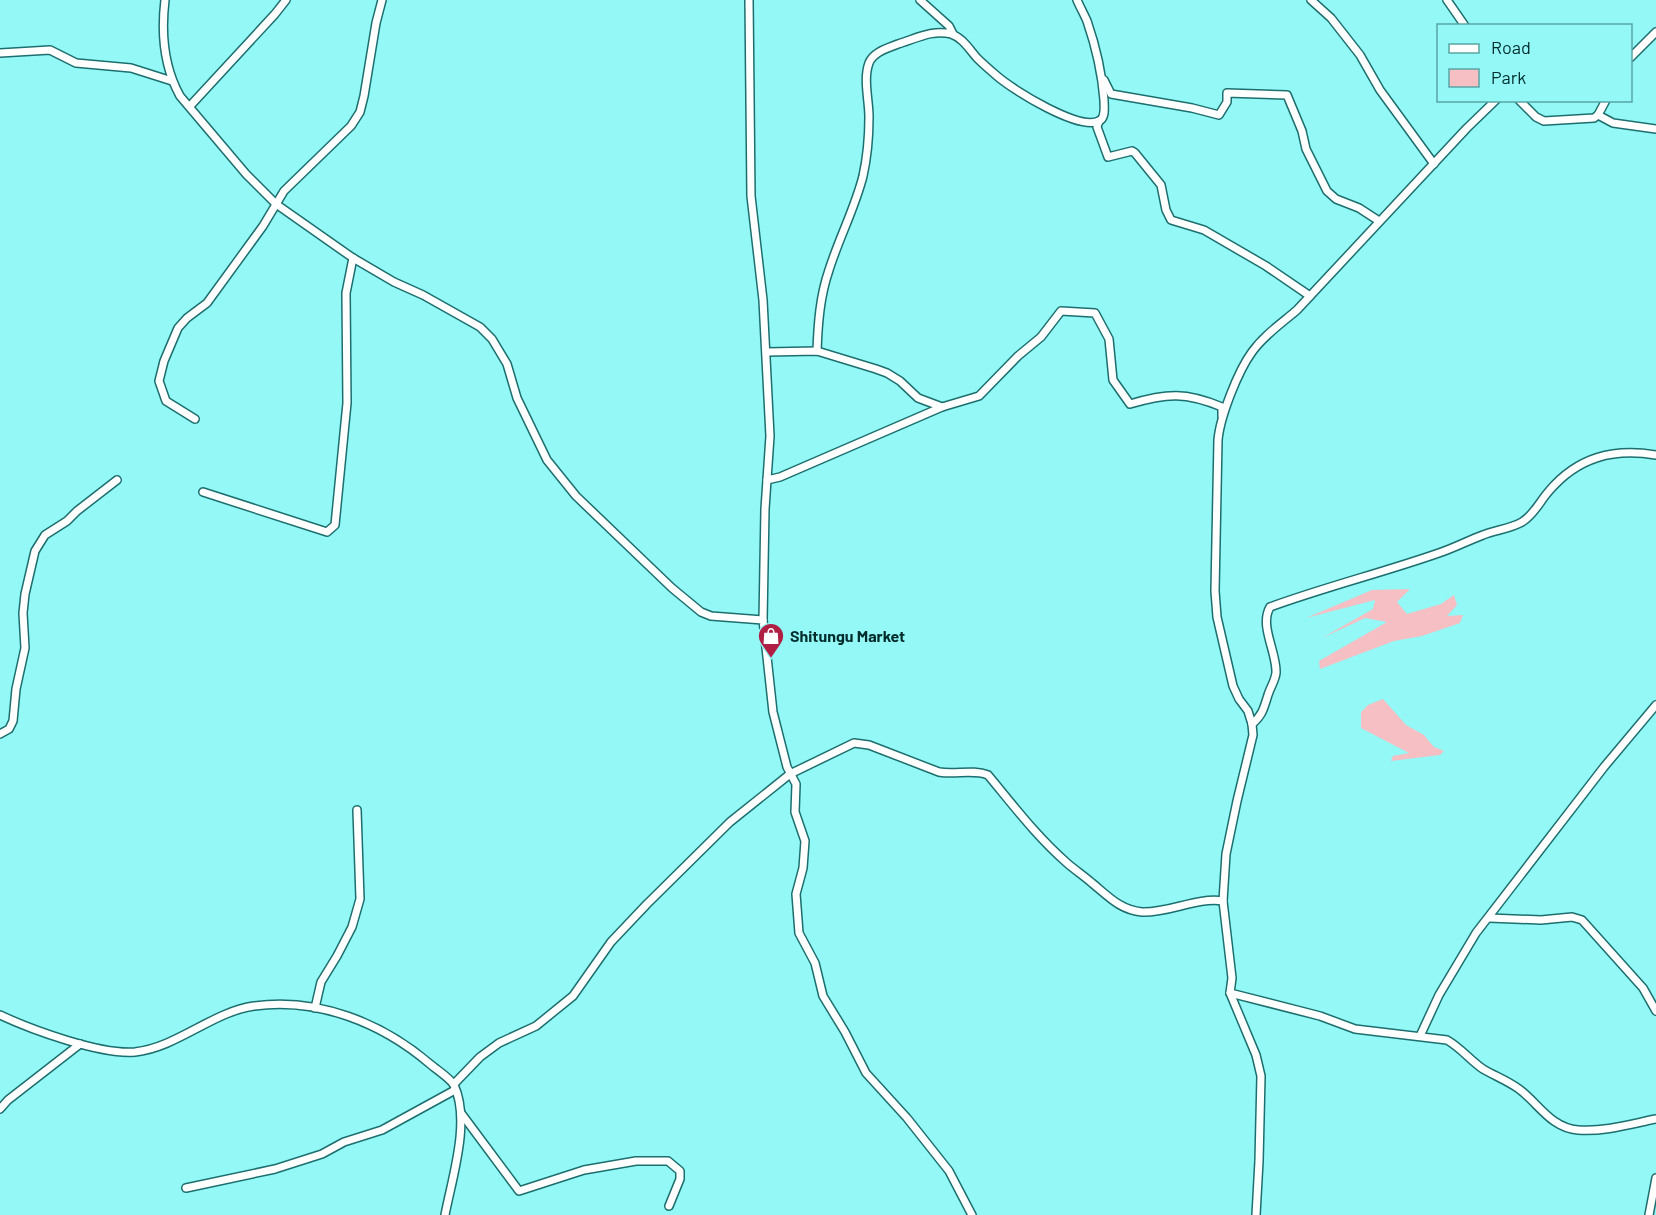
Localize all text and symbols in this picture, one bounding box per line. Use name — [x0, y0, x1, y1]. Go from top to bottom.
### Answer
legend — [1437, 24, 1632, 102]
text: Road — [1491, 36, 1531, 58]
text: Park — [1491, 66, 1526, 88]
shop icon: Shitungu Market — [756, 621, 786, 659]
place label: Shitungu Market — [790, 626, 905, 645]

